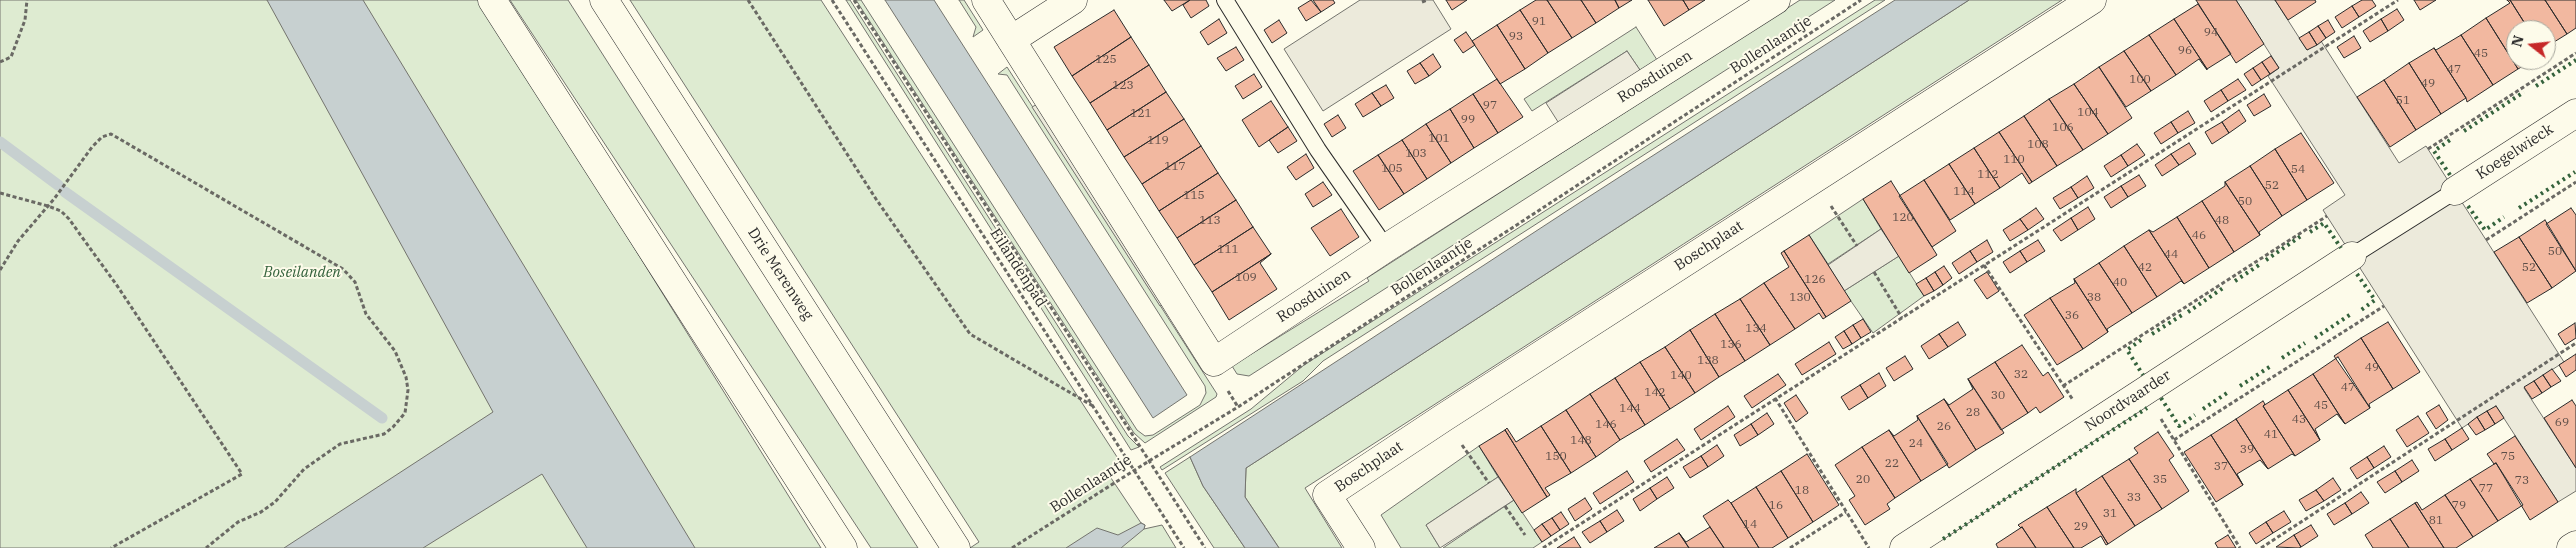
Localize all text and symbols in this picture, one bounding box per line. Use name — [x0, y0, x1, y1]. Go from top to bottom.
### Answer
street label: Bollenlaantje — [1727, 12, 1815, 78]
house number: 91 — [1532, 15, 1546, 29]
north arrow — [2506, 20, 2556, 70]
house number: 94 — [2204, 26, 2218, 40]
house number: 93 — [1509, 30, 1523, 44]
text: N — [2507, 33, 2528, 49]
house number: 96 — [2178, 44, 2192, 58]
street label: Roosduinen — [1614, 47, 1696, 107]
house number: 45 — [2474, 47, 2488, 61]
house number: 125 — [1095, 53, 1117, 67]
house number: 47 — [2447, 63, 2461, 77]
house number: 100 — [2129, 73, 2151, 87]
house number: 49 — [2421, 77, 2435, 91]
house number: 123 — [1112, 79, 1134, 93]
house number: 51 — [2396, 94, 2410, 108]
house number: 97 — [1483, 99, 1497, 113]
house number: 104 — [2077, 106, 2099, 120]
house number: 121 — [1130, 107, 1152, 121]
house number: 99 — [1461, 113, 1475, 127]
street label: Koegelwieck — [2473, 120, 2557, 184]
house number: 106 — [2052, 121, 2074, 135]
house number: 101 — [1428, 132, 1450, 146]
house number: 119 — [1147, 134, 1169, 148]
house number: 108 — [2027, 138, 2049, 152]
house number: 103 — [1405, 147, 1427, 161]
house number: 110 — [2003, 153, 2025, 167]
house number: 117 — [1164, 160, 1186, 174]
house number: 105 — [1381, 162, 1403, 176]
house number: 54 — [2291, 163, 2305, 177]
house number: 112 — [1977, 168, 1999, 182]
house number: 52 — [2265, 179, 2279, 193]
house number: 114 — [1953, 185, 1975, 199]
house number: 115 — [1183, 189, 1205, 203]
house number: 50 — [2238, 195, 2252, 209]
house number: 120 — [1892, 211, 1914, 225]
house number: 113 — [1199, 214, 1221, 228]
house number: 48 — [2215, 214, 2229, 228]
street label: Boschplaat — [1671, 217, 1747, 275]
street label: Drie Merenweg — [743, 224, 817, 324]
street label: Eilandenpad — [986, 225, 1050, 311]
house number: 46 — [2192, 229, 2206, 243]
street label: Bollenlaantje — [1388, 234, 1476, 300]
house number: 111 — [1217, 243, 1239, 257]
house number: 50 — [2548, 245, 2562, 259]
house number: 44 — [2164, 248, 2178, 262]
house number: 42 — [2138, 261, 2152, 275]
house number: 52 — [2522, 261, 2536, 275]
park label: Boseilanden — [263, 264, 341, 282]
street label: Roosduinen — [1274, 265, 1354, 327]
house number: 109 — [1235, 271, 1257, 285]
house number: 126 — [1804, 273, 1826, 287]
house number: 40 — [2113, 276, 2127, 290]
house number: 130 — [1789, 291, 1811, 305]
house number: 38 — [2087, 291, 2101, 305]
house number: 36 — [2065, 309, 2079, 323]
house number: 134 — [1745, 322, 1767, 336]
house number: 136 — [1720, 338, 1742, 352]
house number: 138 — [1697, 354, 1719, 368]
house number: 49 — [2365, 361, 2379, 375]
street label: Noordvaarder — [2082, 366, 2174, 436]
house number: 32 — [2014, 368, 2028, 382]
house number: 140 — [1670, 369, 1692, 383]
house number: 47 — [2341, 381, 2355, 395]
house number: 142 — [1644, 386, 1666, 400]
house number: 30 — [1991, 389, 2005, 403]
house number: 45 — [2314, 399, 2328, 413]
house number: 144 — [1619, 402, 1641, 416]
house number: 28 — [1966, 406, 1980, 420]
house number: 43 — [2292, 413, 2306, 427]
house number: 69 — [2555, 416, 2569, 430]
house number: 146 — [1595, 418, 1617, 432]
house number: 26 — [1937, 420, 1951, 434]
house number: 41 — [2264, 428, 2278, 442]
house number: 148 — [1570, 434, 1592, 448]
house number: 24 — [1909, 437, 1923, 451]
street label: Boschplaat — [1332, 438, 1406, 496]
house number: 39 — [2240, 443, 2254, 457]
house number: 150 — [1545, 450, 1567, 464]
house number: 75 — [2501, 450, 2515, 464]
street label: Bollenlaantje — [1047, 451, 1135, 517]
house number: 22 — [1885, 457, 1899, 471]
house number: 37 — [2214, 460, 2228, 474]
house number: 20 — [1856, 473, 1870, 487]
house number: 35 — [2153, 473, 2167, 487]
house number: 73 — [2515, 474, 2529, 488]
house number: 77 — [2479, 482, 2493, 496]
house number: 18 — [1795, 484, 1809, 498]
house number: 33 — [2127, 491, 2141, 505]
house number: 16 — [1769, 499, 1783, 513]
house number: 79 — [2452, 499, 2466, 513]
house number: 31 — [2103, 507, 2117, 521]
house number: 81 — [2429, 514, 2443, 528]
house number: 14 — [1743, 518, 1757, 532]
house number: 29 — [2074, 520, 2088, 534]

